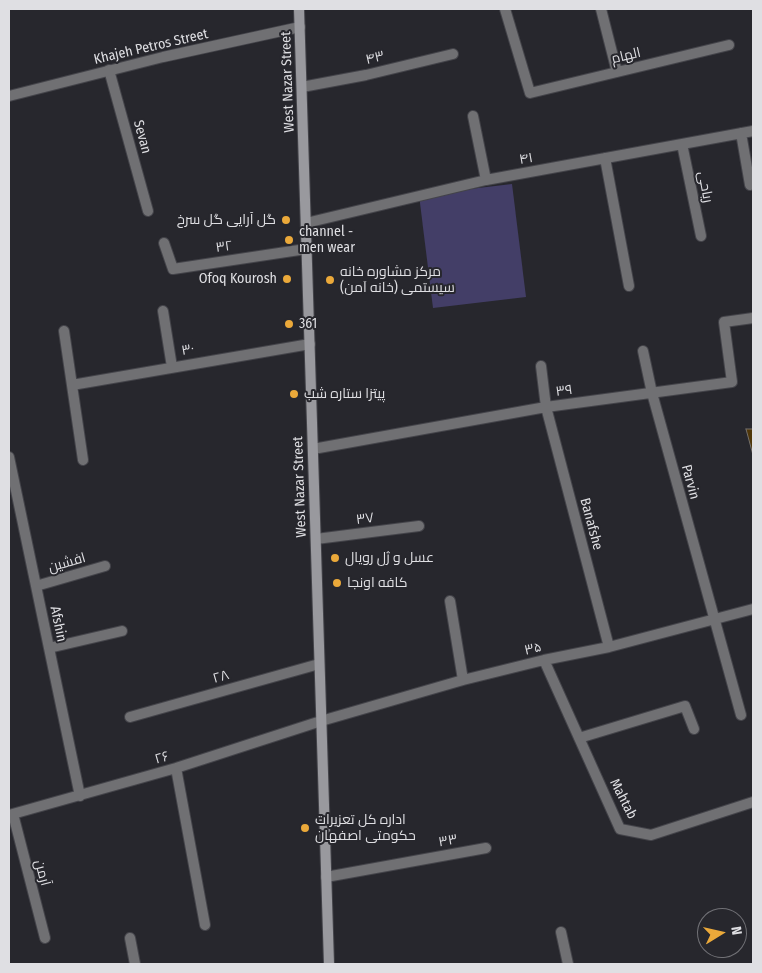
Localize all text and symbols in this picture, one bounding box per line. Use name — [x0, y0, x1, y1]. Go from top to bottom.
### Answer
street label: Khajeh Petros Street — [92, 26, 210, 68]
street label: West Nazar Street — [278, 31, 298, 133]
street label: الهام — [610, 44, 642, 68]
street label: ۴۳ — [364, 48, 386, 68]
street label: Sevan — [129, 118, 155, 156]
street label: ۴۱ — [518, 150, 534, 168]
street label: ریاحی — [694, 170, 716, 204]
place label: گل آرایی گل سرخ — [177, 212, 276, 228]
marker: گل آرایی گل سرخ — [280, 214, 292, 226]
place label: channel - men wear — [299, 224, 355, 256]
marker: channel - men wear — [283, 234, 295, 246]
street label: ۳۲ — [214, 238, 234, 256]
place label: مرکز مشاوره خانه سیستمی (خانه اَمن) — [340, 264, 455, 296]
place label: Ofoq Kourosh — [199, 271, 277, 287]
marker: Ofoq Kourosh — [281, 273, 293, 285]
marker: مرکز مشاوره خانه سیستمی (خانه اَمن) — [324, 274, 336, 286]
place label: 361 — [299, 316, 317, 332]
marker: 361 — [283, 318, 295, 330]
street label: ۳۰ — [180, 341, 196, 359]
street label: ۳۹ — [555, 382, 573, 400]
place label: پیتزا ستاره شب — [304, 386, 385, 402]
marker: پیتزا ستاره شب — [288, 388, 300, 400]
street label: West Nazar Street — [290, 436, 310, 538]
street label: Parvin — [677, 463, 703, 501]
street label: Banafshe — [576, 496, 606, 552]
street label: ۳۷ — [355, 510, 375, 528]
street label: افشین — [46, 550, 88, 576]
place label: عسل و ژل رویال — [345, 550, 434, 566]
marker: عسل و ژل رویال — [329, 552, 341, 564]
place label: کافه اونجا — [347, 575, 407, 591]
marker: کافه اونجا — [331, 577, 343, 589]
street label: Afshin — [46, 605, 70, 643]
street label: ۳۵ — [523, 639, 543, 659]
street label: ۲۸ — [211, 667, 231, 687]
street label: ۲۶ — [153, 748, 171, 768]
street label: Mahtab — [606, 776, 640, 822]
place label: اداره کل تعزیرات حکومتی اصفهان — [315, 812, 416, 844]
marker: اداره کل تعزیرات حکومتی اصفهان — [299, 822, 311, 834]
street label: ۳۳ — [437, 831, 459, 851]
street label: آرمن — [30, 858, 54, 888]
north arrow — [697, 908, 747, 958]
text: N — [727, 925, 745, 936]

